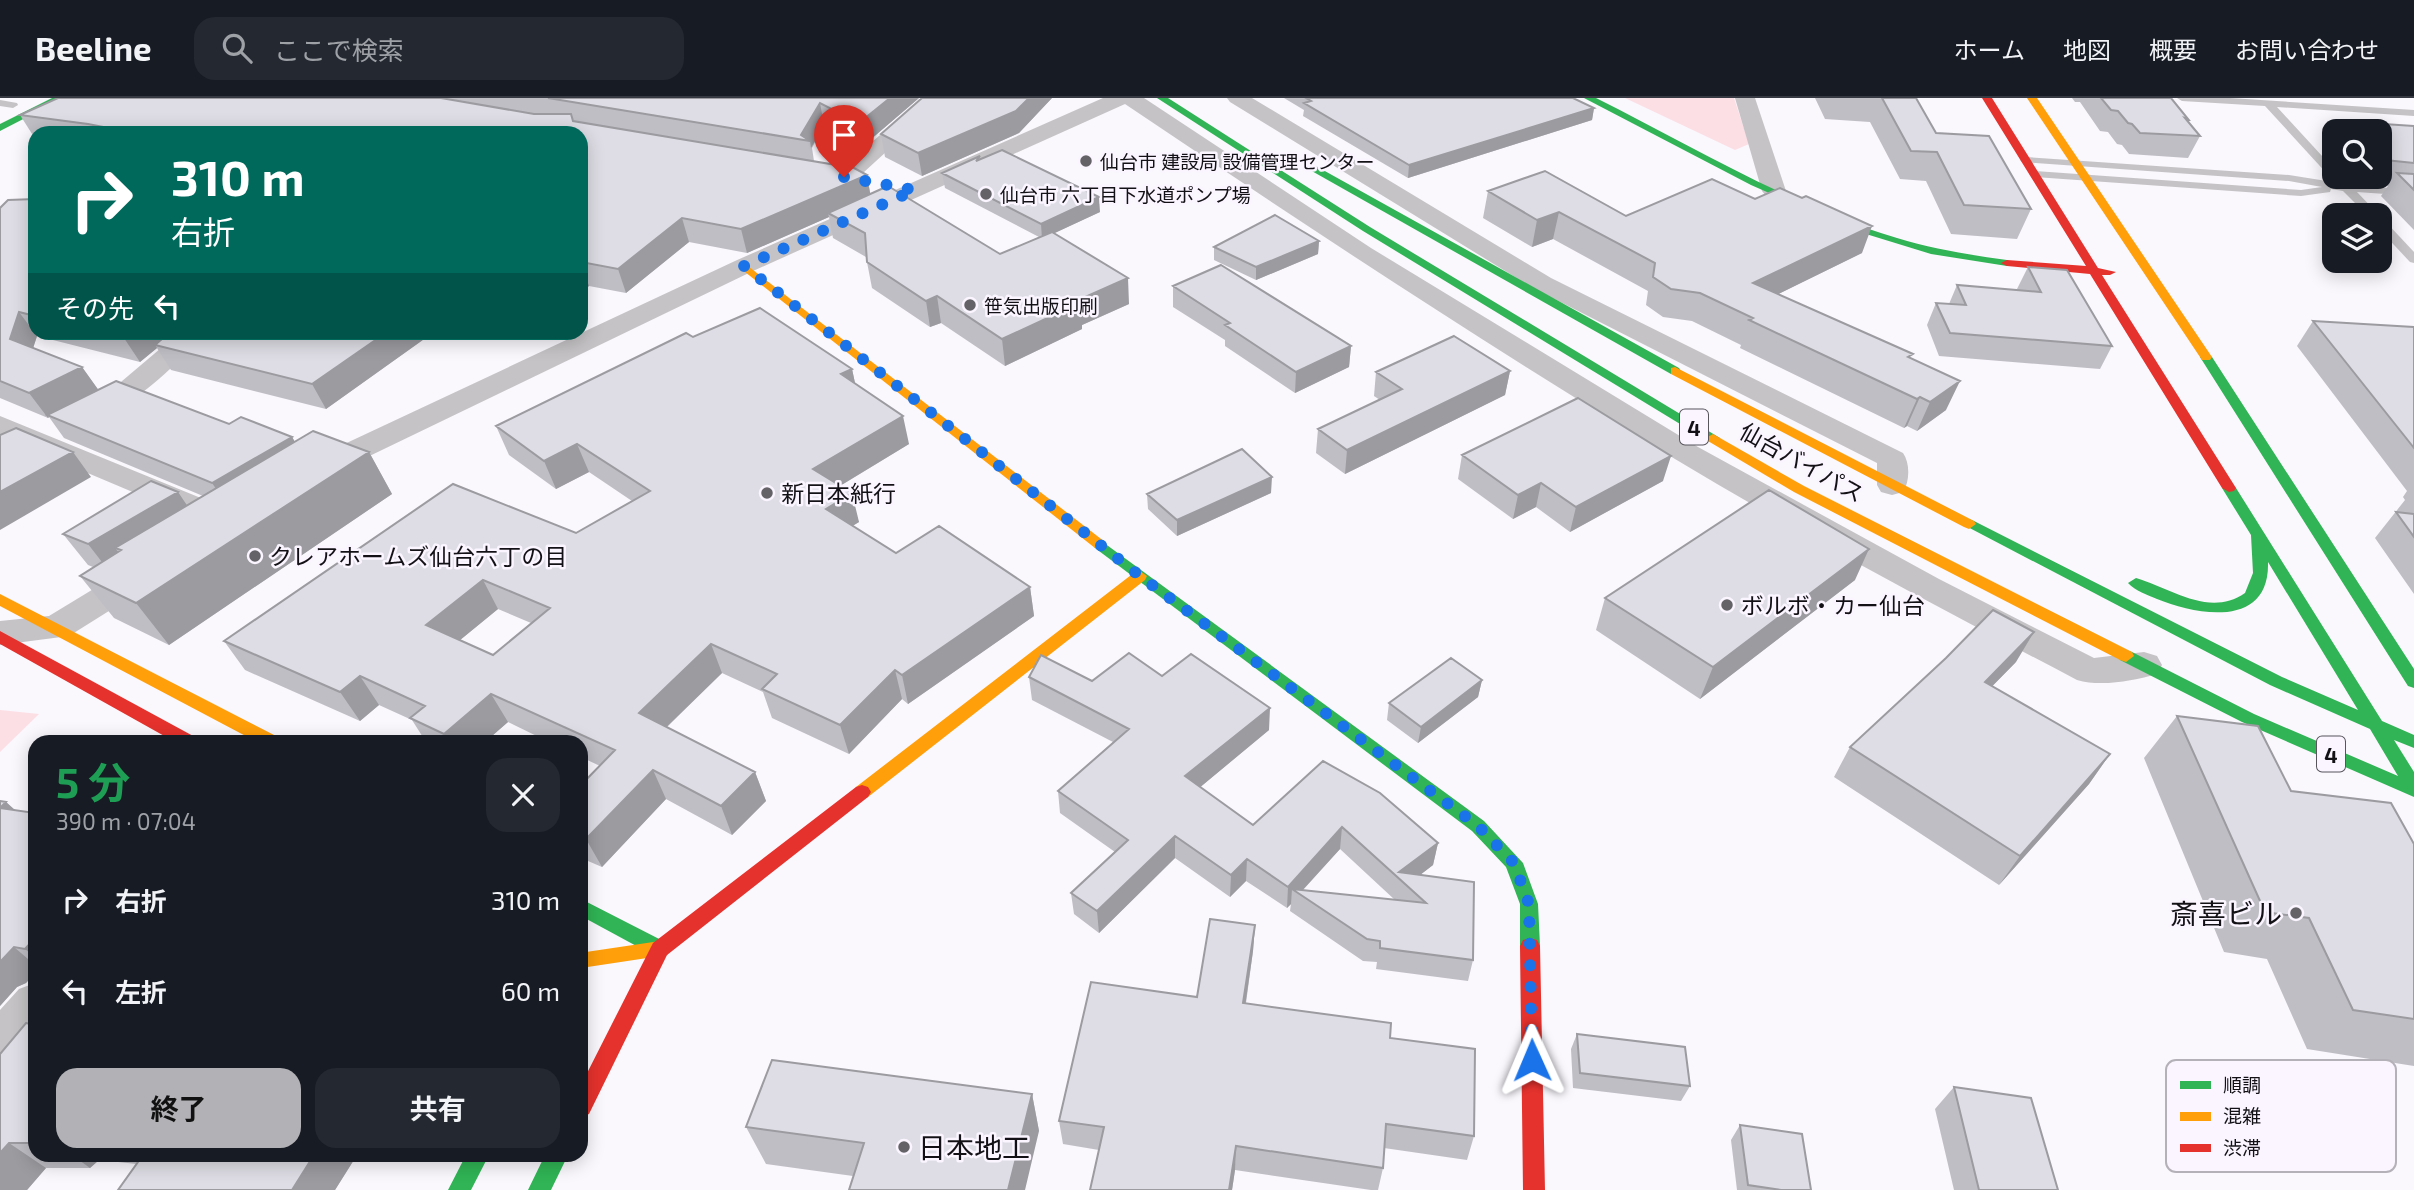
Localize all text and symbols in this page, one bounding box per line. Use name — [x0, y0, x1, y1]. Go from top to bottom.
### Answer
search box — [194, 17, 684, 80]
text: Beeline — [35, 28, 152, 68]
icon: search — [218, 29, 256, 67]
text: ここで検索 — [274, 34, 404, 65]
text: ホーム — [1954, 35, 2025, 64]
text: 地図 — [2063, 35, 2111, 64]
text: 概要 — [2149, 35, 2197, 64]
text: お問い合わせ — [2235, 35, 2379, 64]
pin — [814, 105, 874, 177]
icon: arrive — [825, 116, 863, 154]
map controls — [2322, 119, 2392, 273]
button: search — [2322, 119, 2392, 189]
text: 310 m — [171, 147, 305, 206]
place label: 仙台市 建設局 設備管理センター — [1100, 150, 1374, 173]
marker: 仙台市 建設局 設備管理センター — [1078, 153, 1094, 169]
icon: right — [56, 154, 147, 245]
place label: 仙台市 六丁目下水道ポンプ場 — [1000, 183, 1251, 206]
marker: 仙台市 六丁目下水道ポンプ場 — [978, 186, 994, 202]
button: layers — [2322, 203, 2392, 273]
text: 右折 — [171, 212, 235, 250]
icon: left — [148, 287, 186, 325]
text: その先 — [56, 292, 134, 323]
place label: 笹気出版印刷 — [984, 294, 1098, 317]
marker: 笹気出版印刷 — [962, 297, 978, 313]
road number: 4 — [1680, 410, 1708, 444]
street label: 仙台バイパス — [1735, 416, 1869, 508]
place label: 新日本紙行 — [781, 479, 896, 507]
marker: 新日本紙行 — [759, 485, 775, 501]
place label: クレアホームズ仙台六丁の目 — [269, 542, 567, 570]
marker: クレアホームズ仙台六丁の目 — [247, 548, 263, 564]
place label: ボルボ・カー仙台 — [1741, 591, 1925, 619]
marker: ボルボ・カー仙台 — [1719, 597, 1735, 613]
road number: 4 — [2317, 736, 2345, 772]
text: 5 分 — [56, 756, 130, 806]
button: close — [486, 758, 560, 832]
text: 390 m · 07:04 — [56, 807, 196, 835]
icon: right — [56, 881, 94, 919]
text: 310 m — [491, 884, 560, 915]
text: 右折 — [115, 885, 167, 916]
place label: 斎喜ビル — [2170, 896, 2282, 930]
marker: 斎喜ビル — [2288, 905, 2304, 921]
icon: left — [56, 972, 94, 1010]
text: 60 m — [501, 975, 560, 1006]
text: 左折 — [115, 976, 167, 1007]
position arrow — [1495, 1023, 1569, 1097]
legend — [2166, 1060, 2396, 1172]
button: 終了 — [56, 1068, 301, 1148]
button: 共有 — [315, 1068, 560, 1148]
text: 順調 — [2223, 1073, 2261, 1096]
text: 混雑 — [2223, 1104, 2261, 1127]
place label: 日本地工 — [918, 1130, 1030, 1164]
text: 渋滞 — [2223, 1136, 2261, 1159]
marker: 日本地工 — [896, 1139, 912, 1155]

